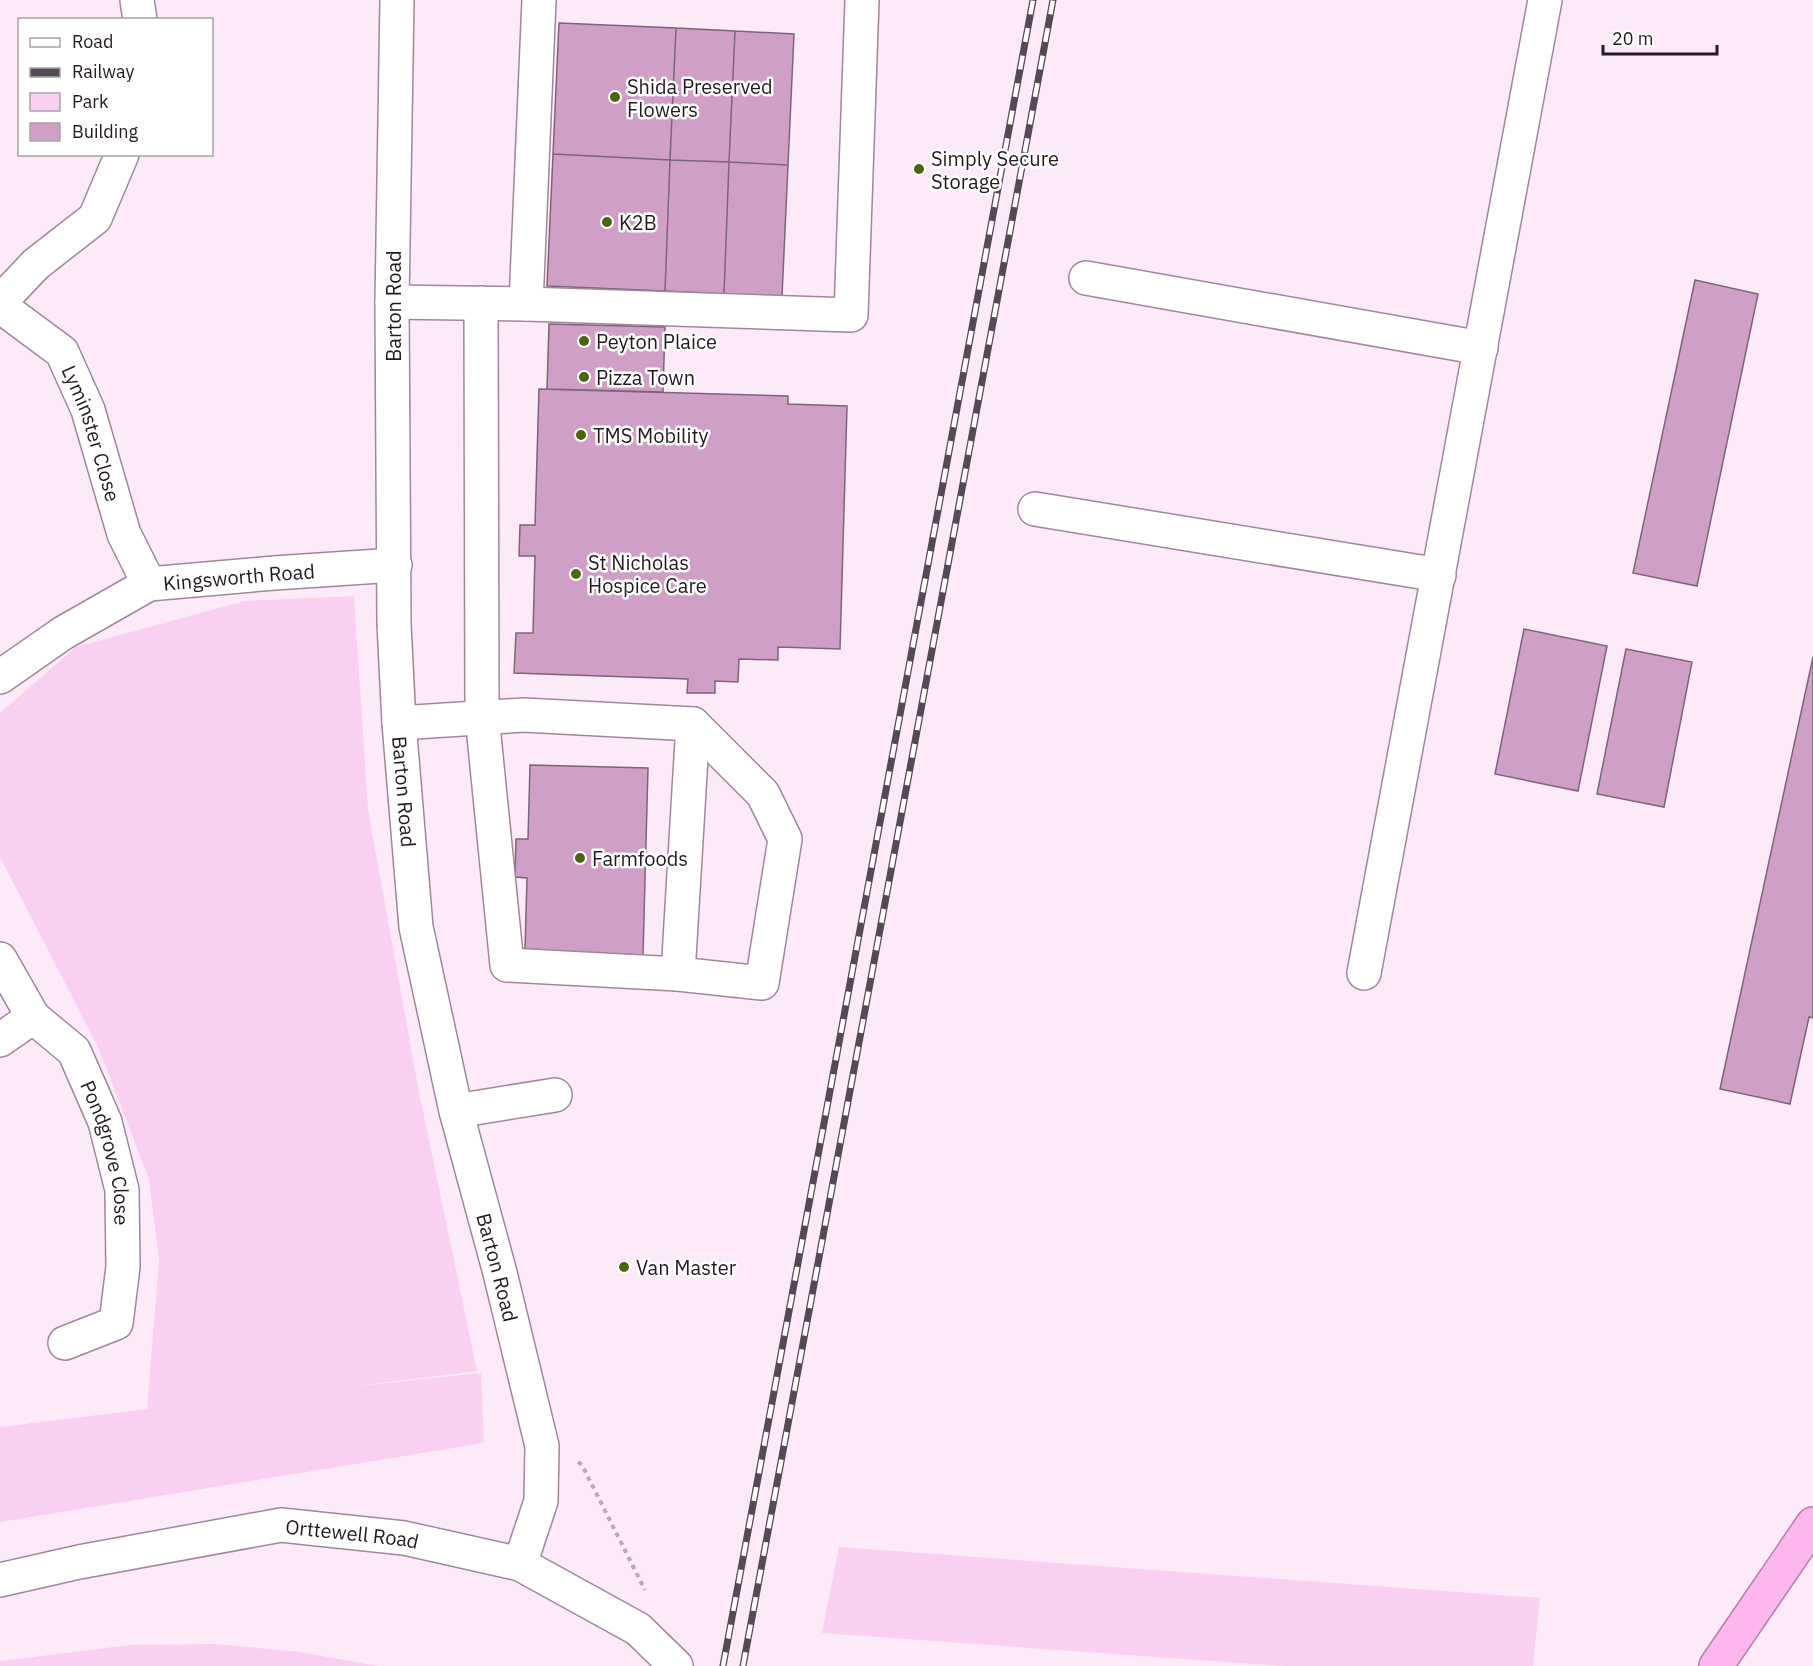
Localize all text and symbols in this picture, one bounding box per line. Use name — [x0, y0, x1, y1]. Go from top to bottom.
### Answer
legend — [18, 18, 213, 156]
scale bar — [1603, 18, 1717, 56]
text: 20 m — [1612, 27, 1654, 50]
text: Road — [72, 30, 113, 53]
text: Railway — [72, 60, 134, 83]
place label: Shida Preserved Flowers — [627, 73, 773, 123]
text: Park — [72, 90, 109, 113]
marker: Shida Preserved Flowers — [608, 90, 622, 104]
text: Building — [72, 120, 139, 143]
place label: Simply Secure Storage — [931, 145, 1059, 195]
marker: Simply Secure Storage — [912, 162, 926, 176]
place label: K2B — [619, 209, 657, 236]
marker: K2B — [600, 215, 614, 229]
street label: Barton Road — [380, 250, 407, 362]
place label: Peyton Plaice — [596, 328, 717, 355]
marker: Peyton Plaice — [577, 334, 591, 348]
street label: Lyminster Close — [56, 361, 127, 505]
place label: Pizza Town — [596, 364, 695, 391]
marker: Pizza Town — [577, 370, 591, 384]
place label: TMS Mobility — [593, 422, 709, 449]
marker: TMS Mobility — [574, 428, 588, 442]
place label: St Nicholas Hospice Care — [588, 549, 707, 599]
street label: Kingsworth Road — [162, 557, 316, 596]
marker: St Nicholas Hospice Care — [569, 567, 583, 581]
street label: Barton Road — [387, 735, 423, 848]
place label: Farmfoods — [592, 845, 688, 872]
marker: Farmfoods — [573, 851, 587, 865]
street label: Pondgrove Close — [75, 1076, 136, 1226]
street label: Barton Road — [471, 1210, 525, 1324]
place label: Van Master — [636, 1254, 736, 1281]
marker: Van Master — [617, 1260, 631, 1274]
street label: Orttewell Road — [284, 1512, 422, 1554]

